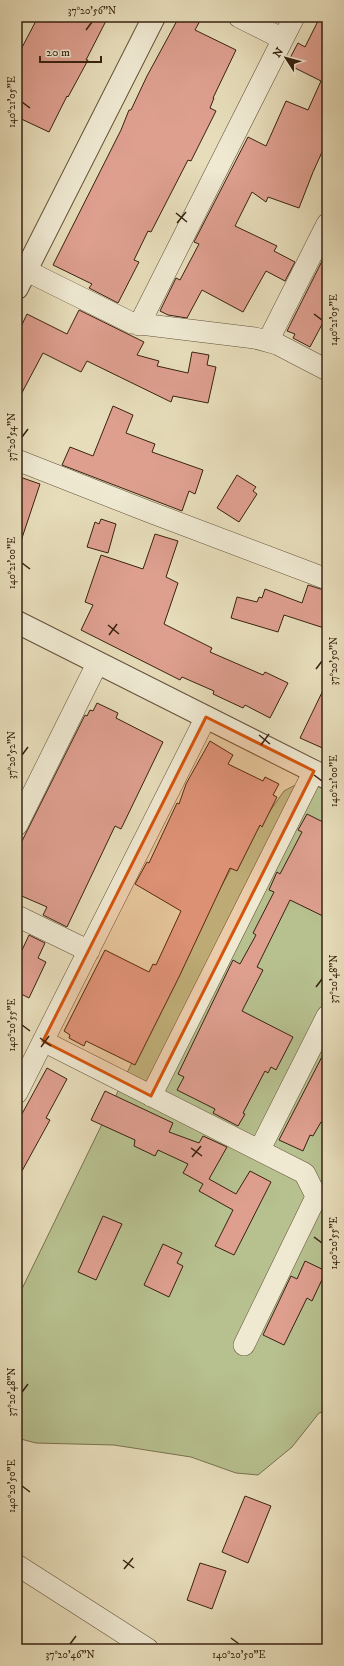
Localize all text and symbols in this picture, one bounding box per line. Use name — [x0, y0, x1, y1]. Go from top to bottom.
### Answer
text: 37°20'56"N — [68, 5, 116, 17]
scale bar — [40, 38, 101, 64]
north arrow — [266, 38, 306, 78]
text: 20 m — [46, 45, 70, 60]
text: N — [270, 45, 287, 60]
text: 140°21'05"E — [6, 76, 18, 128]
text: 140°21'05"E — [328, 294, 340, 346]
text: 37°20'54"N — [6, 413, 18, 461]
text: 140°21'00"E — [6, 537, 18, 589]
text: 37°20'50"N — [328, 637, 340, 685]
text: 37°20'52"N — [6, 731, 18, 779]
text: 140°21'00"E — [328, 755, 340, 807]
text: 37°20'48"N — [328, 955, 340, 1003]
text: 140°20'55"E — [6, 999, 18, 1051]
text: 140°20'55"E — [328, 1217, 340, 1269]
text: 37°20'48"N — [6, 1368, 18, 1416]
text: 140°20'50"E — [6, 1459, 18, 1513]
text: 37°20'46"N — [45, 1649, 95, 1661]
text: 140°20'50"E — [212, 1649, 266, 1661]

